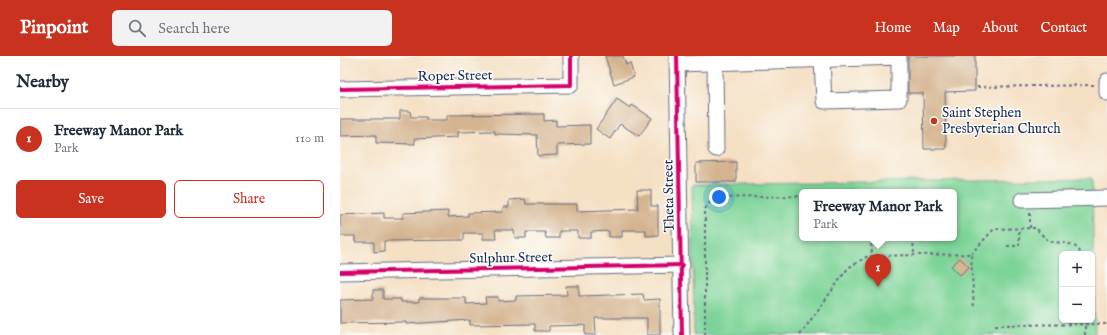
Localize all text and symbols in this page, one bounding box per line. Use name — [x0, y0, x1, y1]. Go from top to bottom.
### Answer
search box — [112, 10, 392, 46]
text: Pinpoint — [20, 16, 88, 40]
icon: search — [126, 17, 148, 39]
text: Search here — [158, 19, 230, 38]
text: Home — [875, 19, 911, 37]
text: Map — [933, 19, 960, 37]
text: About — [982, 19, 1018, 37]
text: Contact — [1040, 19, 1087, 37]
street label: Roper Street — [417, 66, 493, 86]
text: Nearby — [16, 72, 69, 93]
place label: Saint Stephen Presbyterian Church — [942, 104, 1061, 138]
marker: Saint Stephen Presbyterian Church — [929, 116, 939, 126]
text: Freeway Manor Park — [54, 121, 183, 140]
text: 1 — [27, 130, 31, 147]
text: 110 m — [295, 130, 324, 147]
text: Park — [54, 140, 79, 157]
street label: Theta Street — [659, 159, 679, 233]
button: Save — [16, 180, 166, 218]
button: Share — [174, 180, 324, 218]
your location — [709, 187, 729, 207]
popup — [799, 189, 957, 241]
text: Freeway Manor Park — [813, 197, 943, 216]
text: Park — [813, 216, 838, 233]
street label: Sulphur Street — [469, 248, 553, 268]
map controls — [1059, 251, 1095, 323]
button: + — [1059, 251, 1095, 287]
pin: 1 — [865, 254, 891, 287]
button: − — [1059, 287, 1095, 323]

